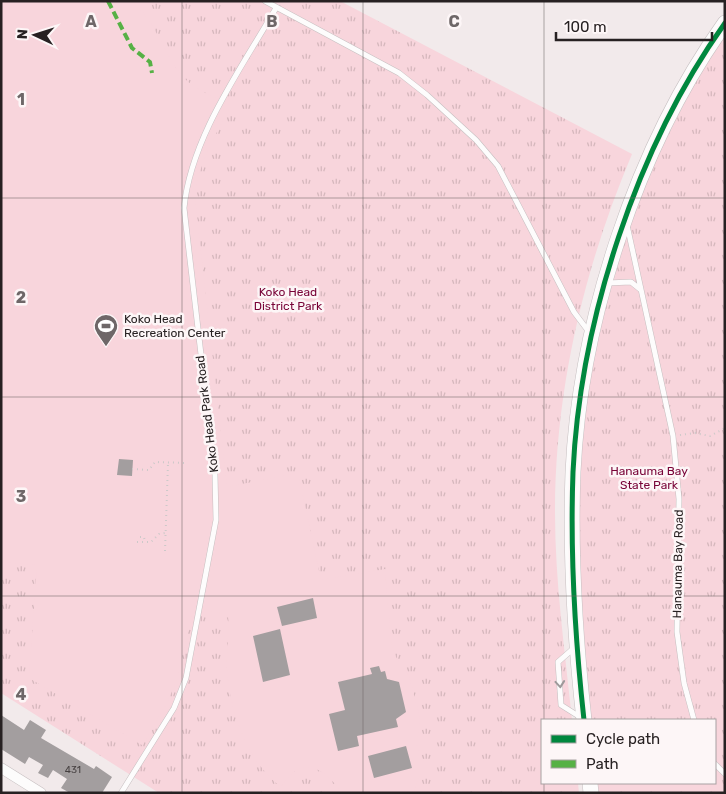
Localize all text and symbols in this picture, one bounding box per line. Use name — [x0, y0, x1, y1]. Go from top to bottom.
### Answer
north arrow — [10, 10, 60, 60]
scale bar — [556, 10, 712, 42]
text: A — [85, 12, 97, 31]
text: B — [266, 12, 278, 31]
text: C — [448, 12, 460, 31]
text: 100 m — [564, 18, 606, 36]
text: N — [14, 29, 31, 40]
text: 1 — [17, 90, 25, 109]
park label: Koko Head District Park — [254, 285, 323, 313]
text: 2 — [16, 288, 26, 307]
place label: Koko Head Recreation Center — [124, 312, 226, 340]
sports icon: Koko Head Recreation Center — [93, 313, 119, 347]
street label: Koko Head Park Road — [193, 355, 221, 473]
park label: Hanauma Bay State Park — [610, 464, 688, 492]
text: 3 — [16, 487, 26, 506]
street label: Hanauma Bay Road — [670, 510, 686, 618]
one-way arrow — [554, 680, 565, 688]
text: 4 — [16, 685, 27, 704]
legend — [541, 719, 716, 784]
text: Cycle path — [586, 730, 660, 748]
text: Path — [586, 755, 619, 773]
house number: 431 — [65, 764, 81, 776]

